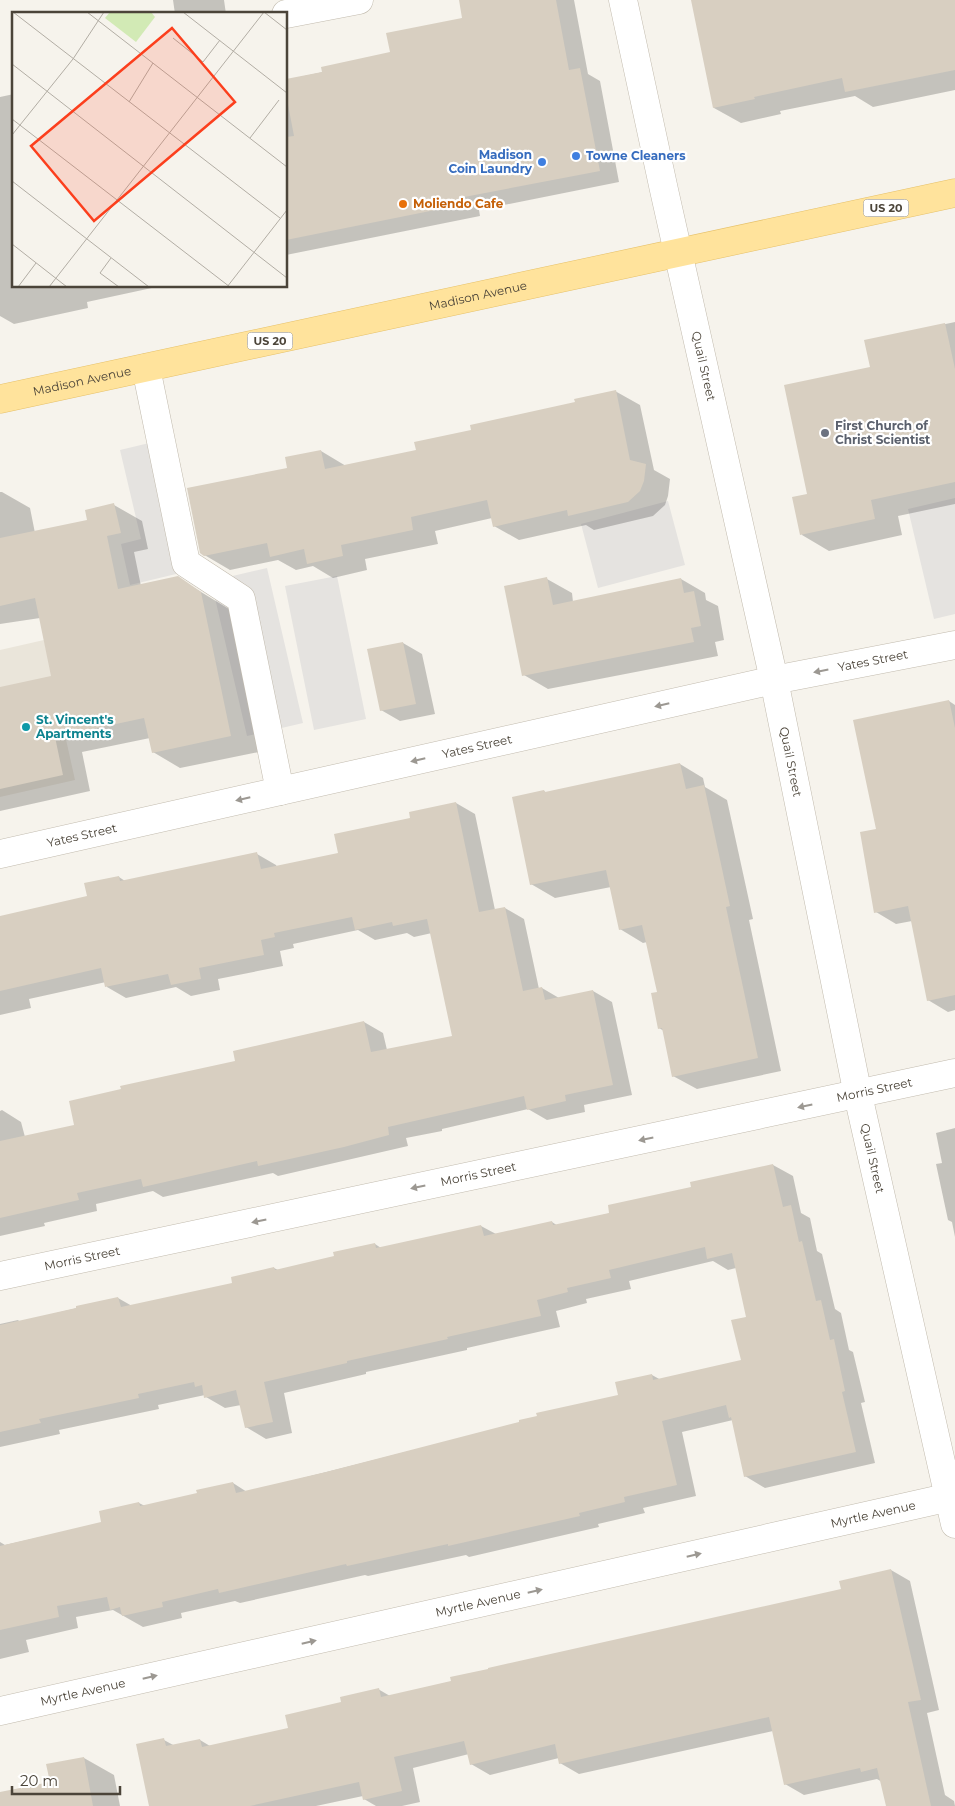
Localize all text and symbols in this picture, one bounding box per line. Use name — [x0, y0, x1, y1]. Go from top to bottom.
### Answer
inset map — [12, 12, 288, 288]
place label: Madison Coin Laundry — [448, 147, 533, 176]
place label: Towne Cleaners — [586, 148, 686, 163]
marker: Towne Cleaners — [570, 150, 582, 162]
marker: Madison Coin Laundry — [536, 156, 548, 168]
place label: Moliendo Cafe — [413, 196, 504, 211]
marker: Moliendo Cafe — [397, 198, 409, 210]
road number: US 20 — [864, 200, 908, 217]
street label: Madison Avenue — [427, 278, 528, 313]
street label: Quail Street — [689, 330, 719, 403]
road number: US 20 — [248, 332, 292, 350]
street label: Madison Avenue — [32, 363, 132, 399]
place label: First Church of Christ Scientist — [835, 418, 931, 447]
marker: First Church of Christ Scientist — [819, 427, 831, 439]
street label: Yates Street — [836, 646, 909, 675]
one-way arrow — [813, 667, 829, 675]
one-way arrow — [655, 701, 670, 709]
place label: St. Vincent's Apartments — [35, 712, 114, 741]
marker: St. Vincent's Apartments — [20, 721, 32, 733]
street label: Quail Street — [777, 725, 805, 798]
street label: Yates Street — [441, 731, 513, 761]
one-way arrow — [411, 756, 426, 764]
one-way arrow — [235, 795, 250, 803]
street label: Yates Street — [45, 820, 118, 850]
street label: Morris Street — [835, 1074, 914, 1105]
one-way arrow — [797, 1102, 812, 1110]
street label: Quail Street — [858, 1122, 888, 1195]
one-way arrow — [637, 1136, 653, 1144]
street label: Morris Street — [439, 1158, 518, 1189]
one-way arrow — [410, 1184, 426, 1192]
one-way arrow — [252, 1217, 267, 1225]
street label: Morris Street — [43, 1243, 121, 1273]
street label: Myrtle Avenue — [829, 1497, 917, 1531]
one-way arrow — [686, 1551, 701, 1559]
street label: Myrtle Avenue — [434, 1586, 522, 1620]
one-way arrow — [528, 1587, 543, 1595]
one-way arrow — [301, 1638, 316, 1646]
one-way arrow — [142, 1673, 158, 1681]
street label: Myrtle Avenue — [39, 1675, 127, 1709]
scale bar — [12, 1764, 120, 1796]
text: 20 m — [20, 1771, 58, 1790]

